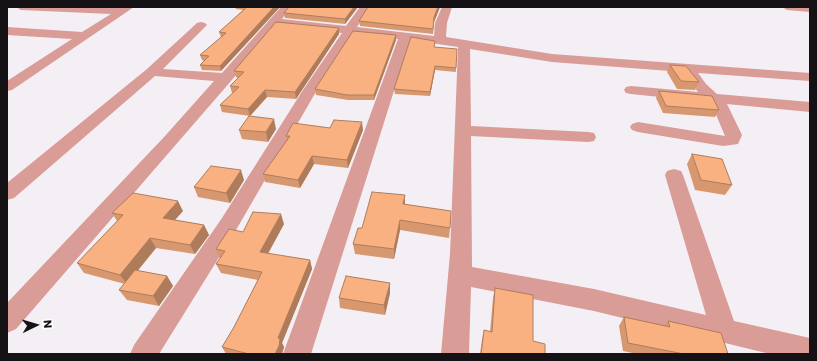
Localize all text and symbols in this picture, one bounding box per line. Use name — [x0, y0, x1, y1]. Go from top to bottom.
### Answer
north arrow — [16, 305, 56, 345]
text: N — [40, 319, 56, 329]

